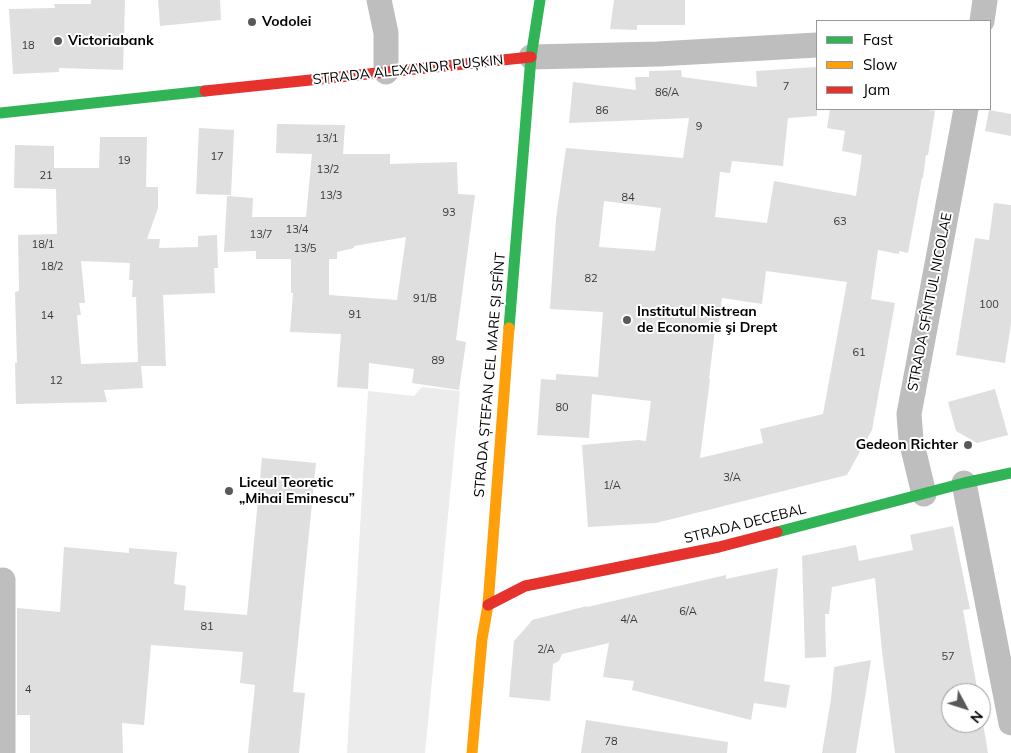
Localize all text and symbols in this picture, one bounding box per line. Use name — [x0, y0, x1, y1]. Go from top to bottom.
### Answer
place label: Vodolei — [262, 14, 311, 30]
marker: Vodolei — [246, 16, 258, 28]
legend — [816, 20, 991, 110]
text: Fast — [863, 30, 893, 49]
place label: Victoriabank — [68, 33, 154, 49]
marker: Victoriabank — [52, 35, 64, 47]
house number: 18 — [21, 39, 35, 53]
street label: STRADA ALEXANDR PUȘKIN — [312, 52, 504, 88]
text: Slow — [863, 55, 897, 74]
house number: 7 — [783, 80, 789, 94]
text: Jam — [863, 80, 890, 99]
house number: 86/A — [655, 86, 679, 100]
house number: 86 — [595, 104, 609, 118]
house number: 9 — [696, 120, 702, 134]
house number: 13/1 — [316, 132, 338, 146]
house number: 17 — [210, 150, 224, 164]
house number: 19 — [117, 154, 131, 168]
house number: 13/2 — [317, 163, 339, 177]
house number: 21 — [39, 169, 53, 183]
house number: 13/3 — [320, 189, 342, 203]
house number: 84 — [621, 191, 635, 205]
house number: 93 — [442, 206, 456, 220]
street label: STRADA SFÎNTUL NICOLAE — [904, 211, 956, 393]
house number: 63 — [833, 215, 847, 229]
house number: 13/4 — [286, 223, 308, 237]
house number: 13/7 — [250, 228, 272, 242]
house number: 18/1 — [32, 238, 54, 252]
house number: 13/5 — [294, 242, 316, 256]
street label: STRADA ȘTEFAN CEL MARE ȘI SFÎNT — [471, 252, 509, 498]
house number: 18/2 — [41, 260, 63, 274]
house number: 82 — [584, 272, 598, 286]
house number: 91/B — [413, 292, 437, 306]
house number: 100 — [979, 298, 999, 312]
place label: Institutul Nistrean de Economie şi Drept — [637, 304, 777, 336]
house number: 91 — [348, 308, 362, 322]
house number: 14 — [40, 309, 54, 323]
marker: Institutul Nistrean de Economie şi Drept — [621, 314, 633, 326]
house number: 61 — [852, 346, 866, 360]
house number: 89 — [431, 354, 445, 368]
house number: 12 — [49, 374, 63, 388]
house number: 80 — [555, 401, 569, 415]
place label: Gedeon Richter — [856, 437, 958, 453]
marker: Gedeon Richter — [962, 439, 974, 451]
house number: 3/A — [723, 471, 741, 485]
place label: Liceul Teoretic „Mihai Eminescu” — [239, 475, 355, 508]
house number: 1/A — [603, 479, 621, 493]
marker: Liceul Teoretic „Mihai Eminescu” — [223, 485, 235, 497]
street label: STRADA DECEBAL — [682, 501, 808, 547]
house number: 6/A — [679, 605, 697, 619]
house number: 4/A — [620, 613, 638, 627]
house number: 81 — [200, 620, 214, 634]
house number: 2/A — [537, 643, 555, 657]
house number: 57 — [941, 650, 955, 664]
house number: 4 — [25, 683, 31, 697]
north arrow — [941, 683, 991, 733]
text: N — [966, 707, 987, 727]
house number: 78 — [604, 735, 618, 749]

